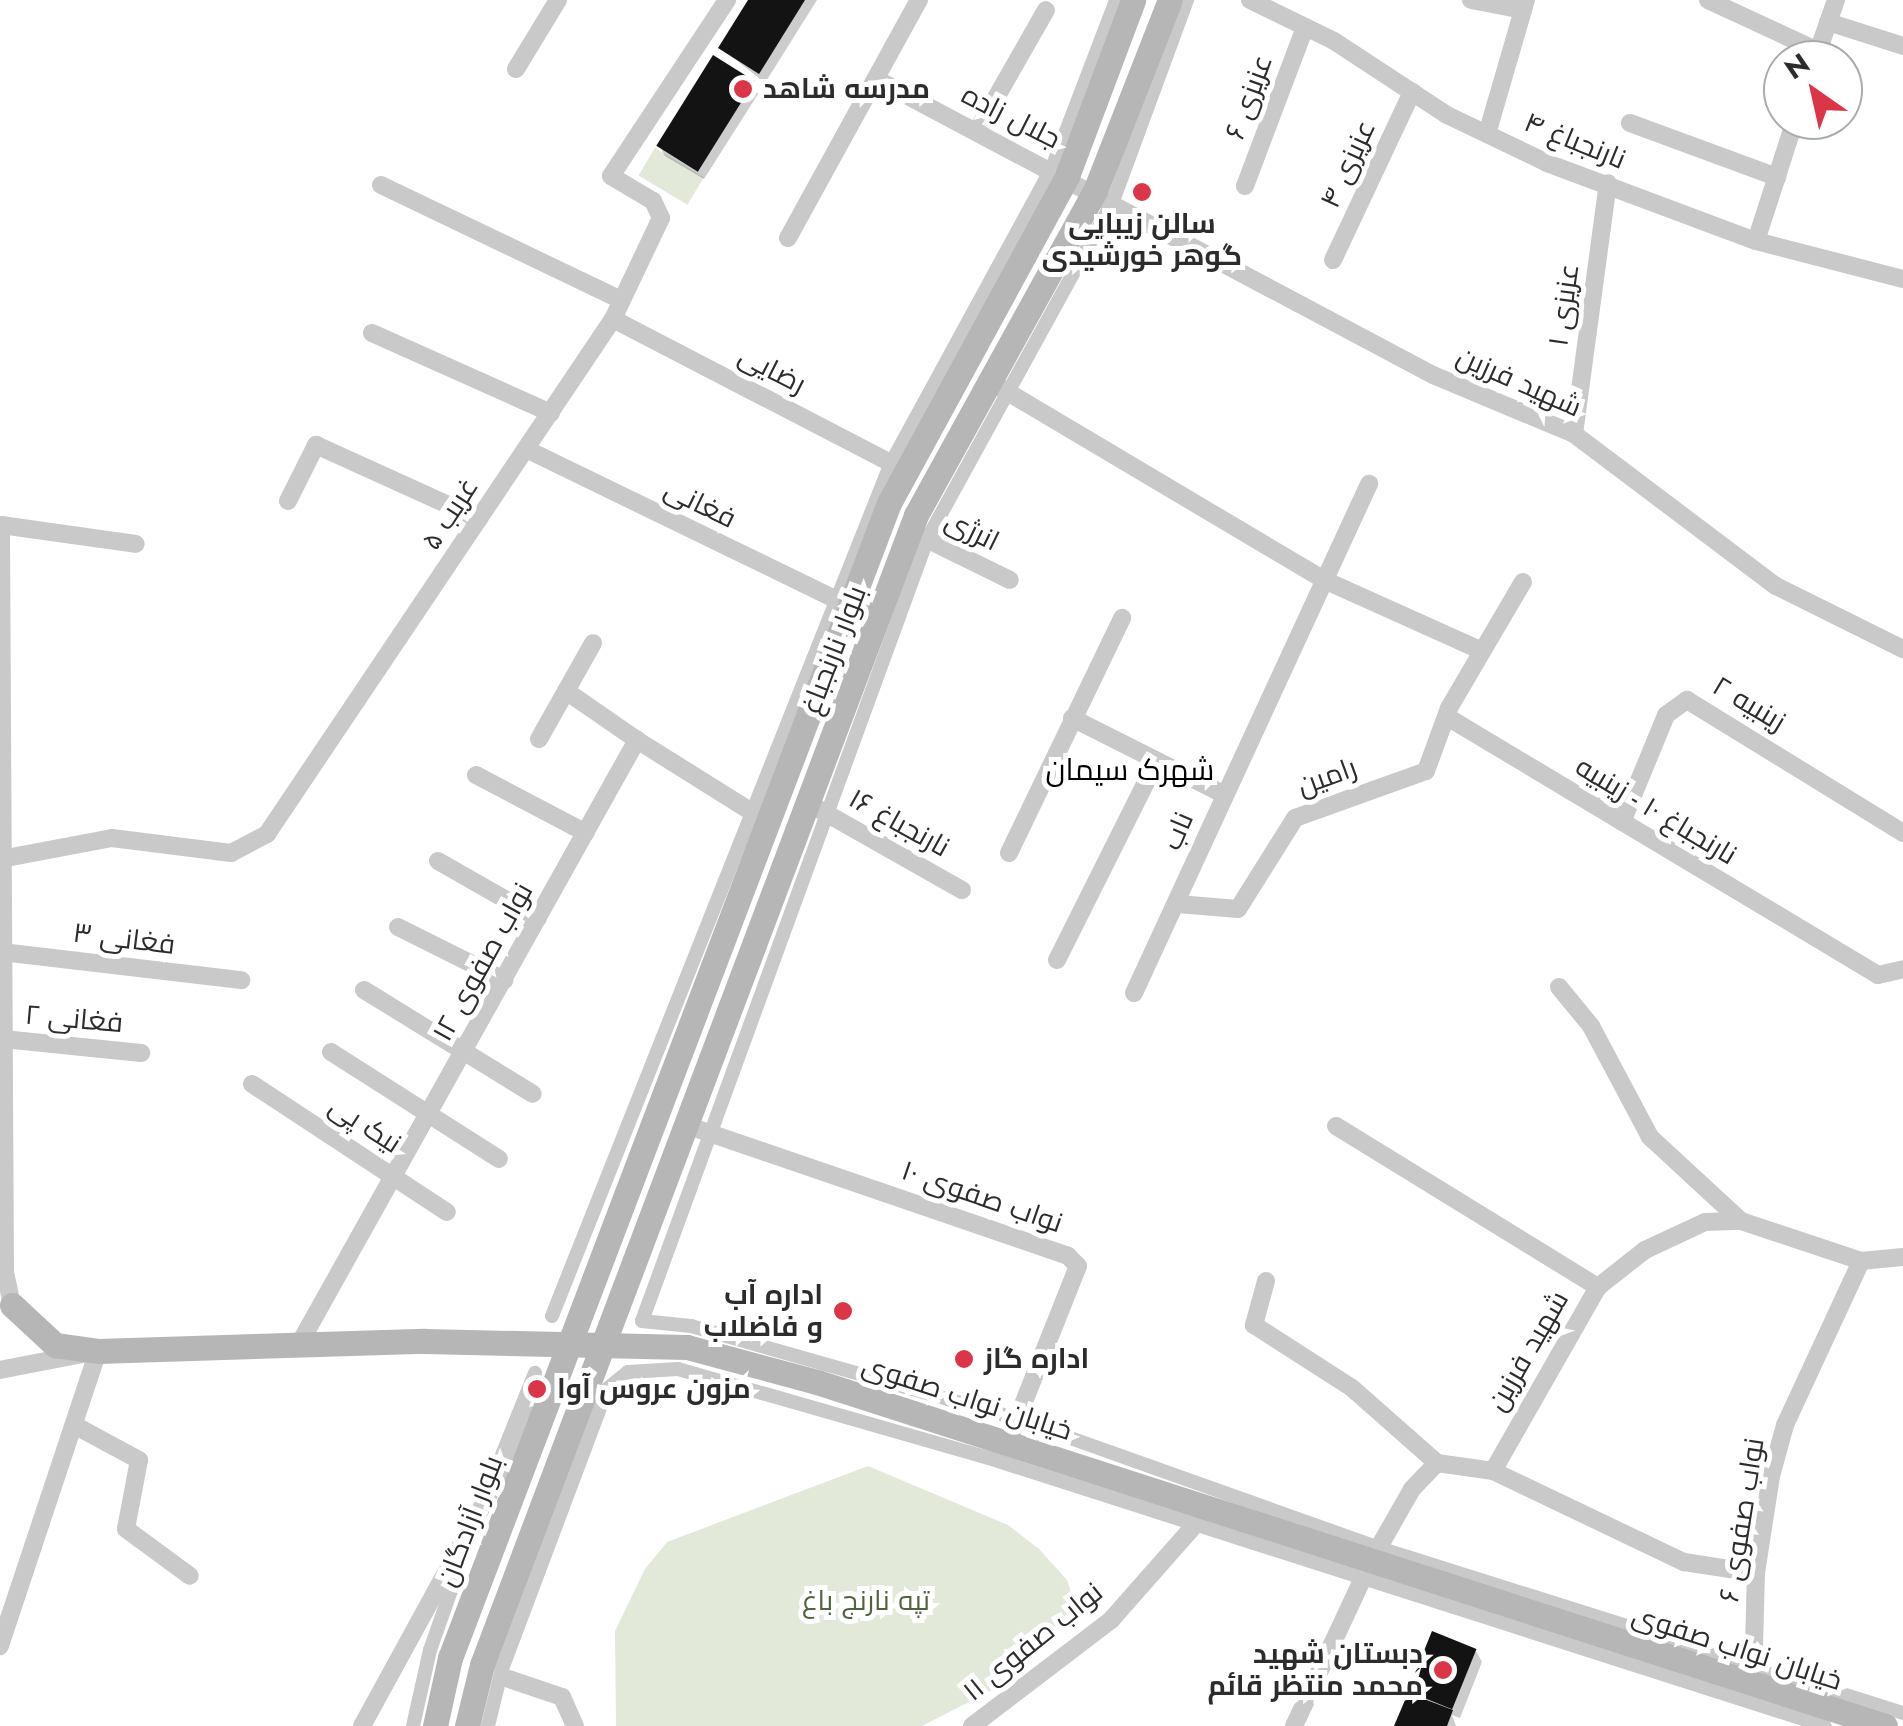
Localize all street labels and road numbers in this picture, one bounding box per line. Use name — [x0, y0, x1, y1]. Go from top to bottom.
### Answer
street label: عزیزی ۶ — [1218, 50, 1280, 144]
street label: جلال زاده — [956, 78, 1066, 156]
street label: نارنجباغ ۴ — [1519, 105, 1631, 177]
street label: عزیزی ۴ — [1313, 115, 1383, 213]
street label: عزیزی ۱ — [1542, 262, 1586, 348]
street label: رضایی — [733, 339, 811, 401]
street label: شهید فرزین — [1451, 340, 1587, 424]
street label: غریب ۵ — [414, 472, 486, 556]
street label: فغانی — [659, 472, 741, 536]
street label: انرژی — [940, 504, 1004, 558]
street label: بلوار نارنجباغ — [794, 581, 874, 719]
street label: زینبیه ۲ — [1707, 669, 1791, 739]
street label: نارنجباغ ۱۰ - زینبیه — [1569, 750, 1743, 872]
street label: رامین — [1293, 751, 1361, 803]
street label: نارنجباغ ۱۶ — [843, 782, 955, 864]
street label: ناب — [1155, 807, 1201, 855]
street label: نواب صفوی ۱۲ — [426, 877, 540, 1047]
street label: فغانی ۳ — [71, 916, 177, 962]
street label: فغانی ۲ — [23, 998, 125, 1040]
street label: نیک پی — [323, 1089, 407, 1161]
street label: نواب صفوی ۱۰ — [897, 1154, 1067, 1240]
street label: شهید فرزین — [1480, 1285, 1576, 1417]
street label: خیابان نواب صفوی — [858, 1348, 1076, 1448]
street label: نواب صفوی ۶ — [1712, 1436, 1772, 1604]
street label: بلوار آزادگان — [430, 1451, 510, 1591]
street label: نواب صفوی ۱۱ — [957, 1576, 1109, 1708]
street label: خیابان نواب صفوی — [1628, 1598, 1846, 1698]

